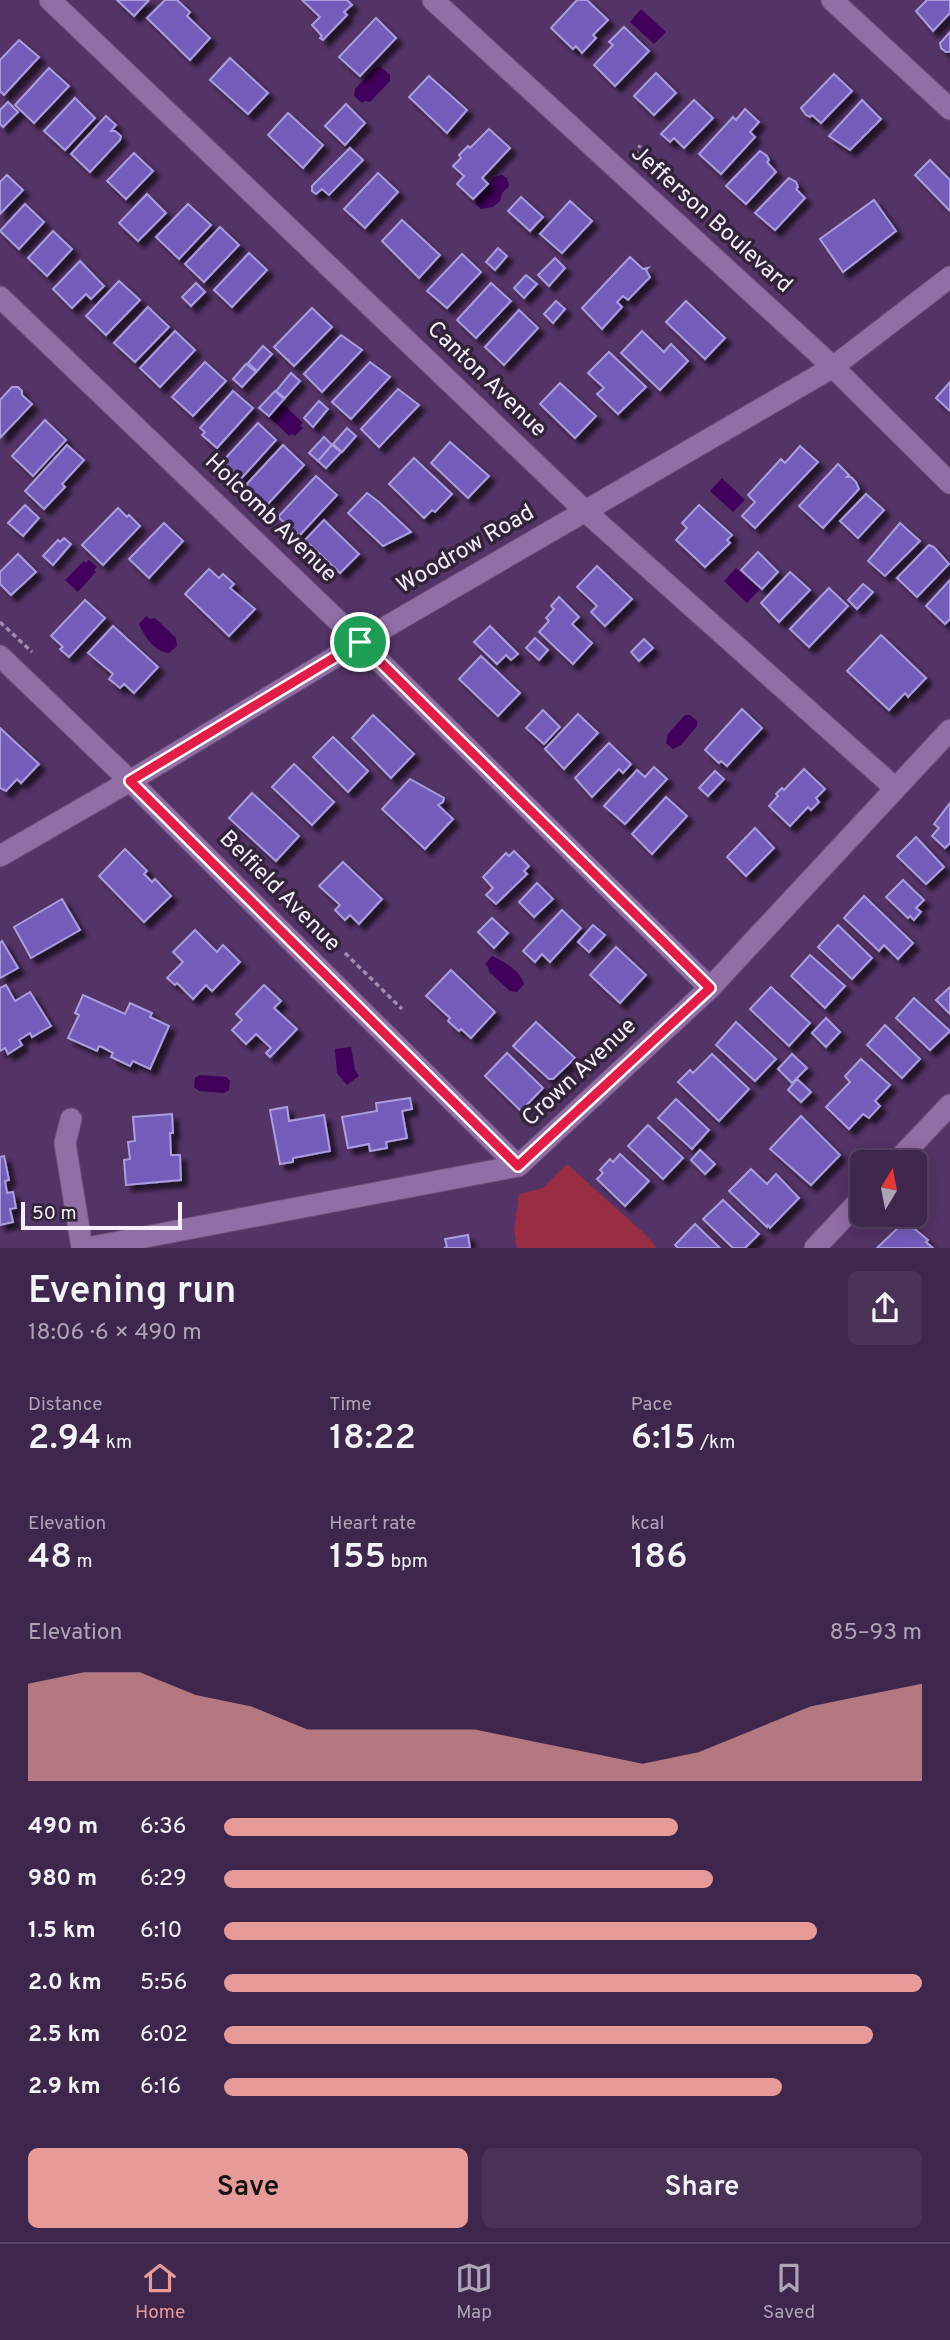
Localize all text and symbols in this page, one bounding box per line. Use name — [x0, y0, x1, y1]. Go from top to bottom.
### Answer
street label: Jefferson Boulevard — [624, 140, 798, 300]
street label: Canton Avenue — [420, 316, 552, 444]
street label: Holcomb Avenue — [198, 448, 342, 590]
street label: Woodrow Road — [392, 499, 540, 601]
pin — [330, 612, 390, 672]
icon: arrive — [341, 623, 379, 661]
street label: Belfield Avenue — [212, 825, 346, 959]
street label: Crown Avenue — [516, 1012, 644, 1134]
north arrow — [850, 1150, 928, 1227]
map controls — [850, 1150, 927, 1227]
scale bar — [21, 1199, 182, 1231]
text: 50 m — [32, 1202, 77, 1226]
text: Evening run — [28, 1268, 236, 1317]
button: share — [848, 1271, 922, 1345]
text: 18:06 · 6 × 490 m — [28, 1319, 202, 1348]
text: Distance — [28, 1393, 103, 1417]
text: Time — [329, 1393, 372, 1417]
text: Pace — [631, 1393, 672, 1417]
text: 2.94 — [28, 1417, 101, 1461]
text: 18:22 — [329, 1417, 416, 1461]
text: 6:15 — [631, 1417, 695, 1461]
text: km — [101, 1431, 132, 1455]
text: /km — [695, 1431, 735, 1455]
text: Elevation — [28, 1512, 106, 1536]
text: Heart rate — [329, 1512, 416, 1536]
text: kcal — [631, 1512, 664, 1536]
text: 48 — [28, 1536, 72, 1580]
text: 155 — [329, 1536, 386, 1580]
text: 186 — [631, 1536, 687, 1580]
text: m — [72, 1550, 93, 1574]
text: bpm — [386, 1550, 428, 1574]
text: Elevation — [28, 1619, 123, 1648]
text: 85–93 m — [829, 1619, 922, 1648]
text: 490 m — [28, 1813, 98, 1842]
text: 6:36 — [140, 1813, 186, 1842]
text: 980 m — [28, 1865, 97, 1894]
text: 6:29 — [140, 1865, 187, 1894]
text: 1.5 km — [28, 1917, 96, 1946]
text: 6:10 — [140, 1917, 182, 1946]
text: 2.0 km — [28, 1969, 102, 1998]
text: 5:56 — [140, 1969, 187, 1998]
text: 2.5 km — [28, 2021, 101, 2050]
text: 6:02 — [140, 2021, 188, 2050]
text: 2.9 km — [28, 2073, 101, 2102]
text: 6:16 — [140, 2073, 181, 2102]
button: Save — [28, 2148, 468, 2228]
button: Share — [482, 2148, 922, 2228]
tab: Home — [135, 2259, 185, 2325]
tab: Map — [455, 2259, 493, 2325]
tab: Saved — [763, 2259, 815, 2325]

